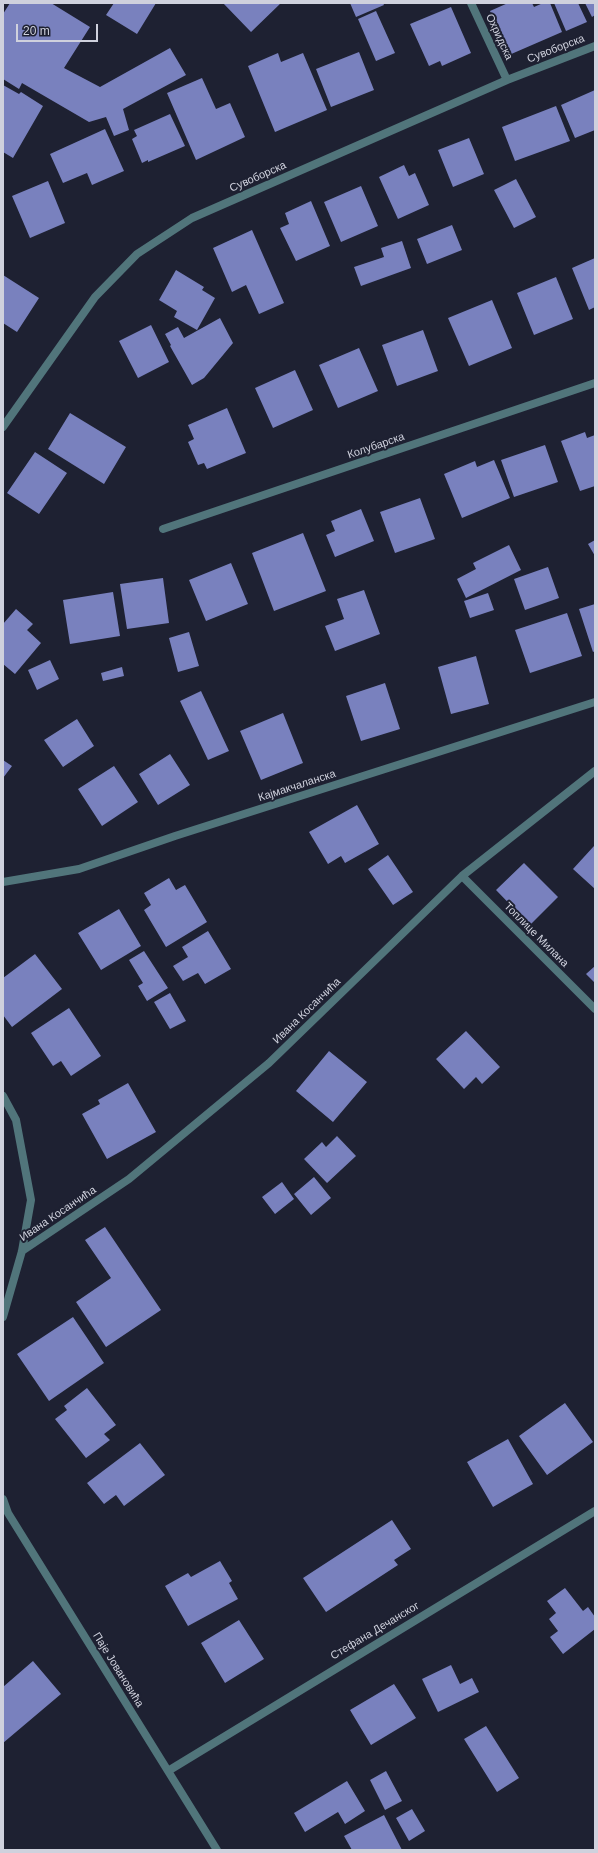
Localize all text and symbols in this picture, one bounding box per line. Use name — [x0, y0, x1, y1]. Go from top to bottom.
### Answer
street label: Охридска — [483, 12, 515, 62]
scale bar — [18, 16, 100, 42]
text: 20 m — [23, 24, 50, 38]
street label: Сувоборска — [525, 32, 587, 66]
street label: Сувоборска — [228, 159, 288, 195]
street label: Колубарска — [346, 430, 406, 462]
street label: Кајмакчаланска — [257, 767, 337, 805]
street label: Топлице Милана — [501, 900, 571, 970]
street label: Ивана Косанчића — [270, 975, 344, 1047]
street label: Ивана Косанчића — [17, 1184, 99, 1244]
street label: Стефана Дечанског — [328, 1599, 422, 1663]
street label: Паје Јовановића — [90, 1630, 146, 1710]

